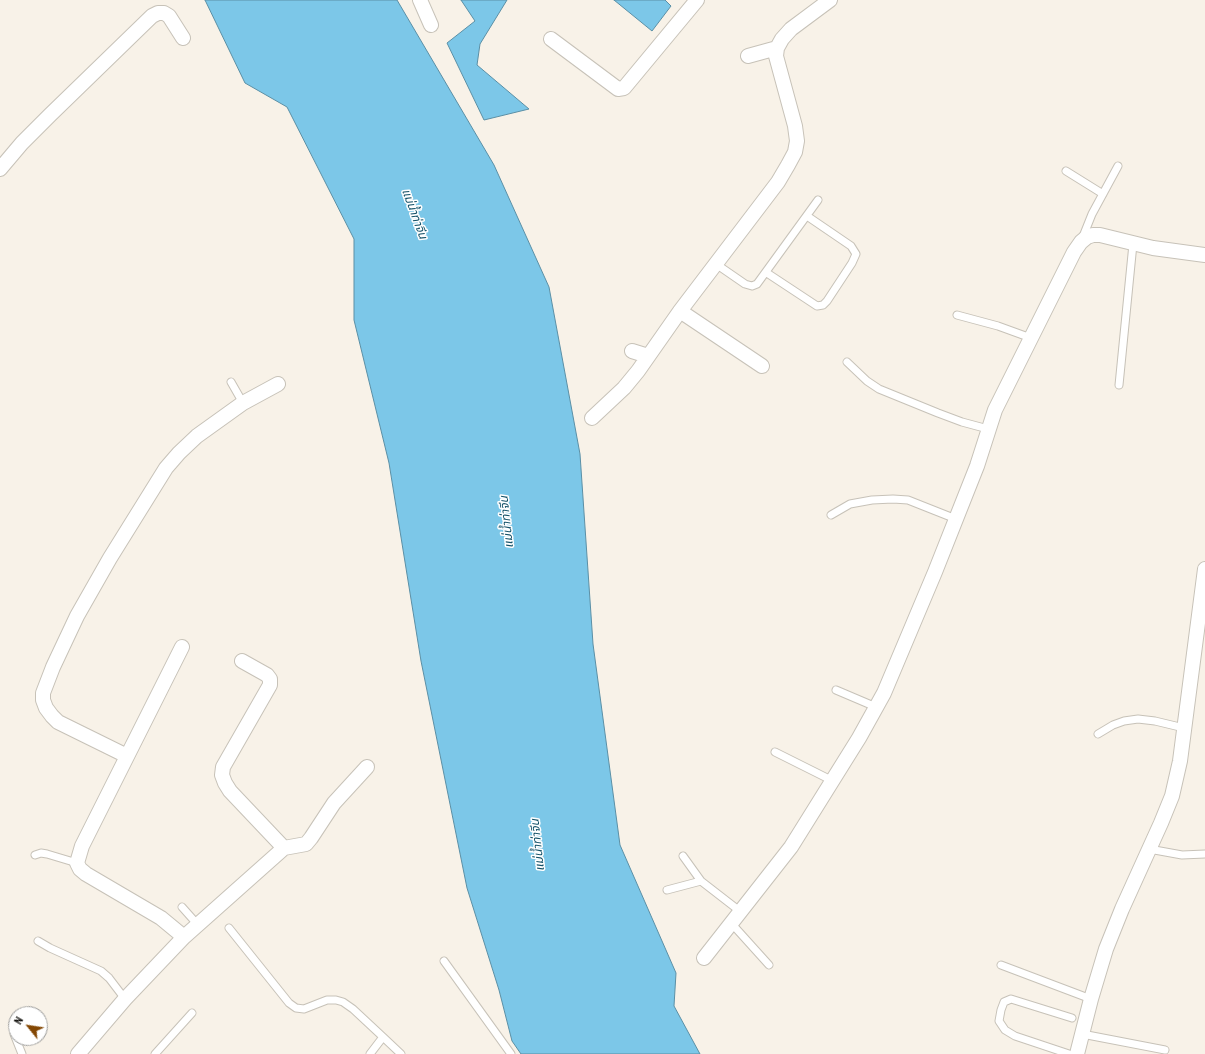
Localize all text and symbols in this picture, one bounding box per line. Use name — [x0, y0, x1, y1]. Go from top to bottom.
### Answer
water label: แม่น้ำท่าจีน — [398, 187, 430, 241]
water label: แม่น้ำท่าจีน — [497, 495, 517, 549]
water label: แม่น้ำท่าจีน — [528, 818, 548, 872]
north arrow — [8, 1006, 48, 1046]
text: N — [11, 1014, 26, 1027]

